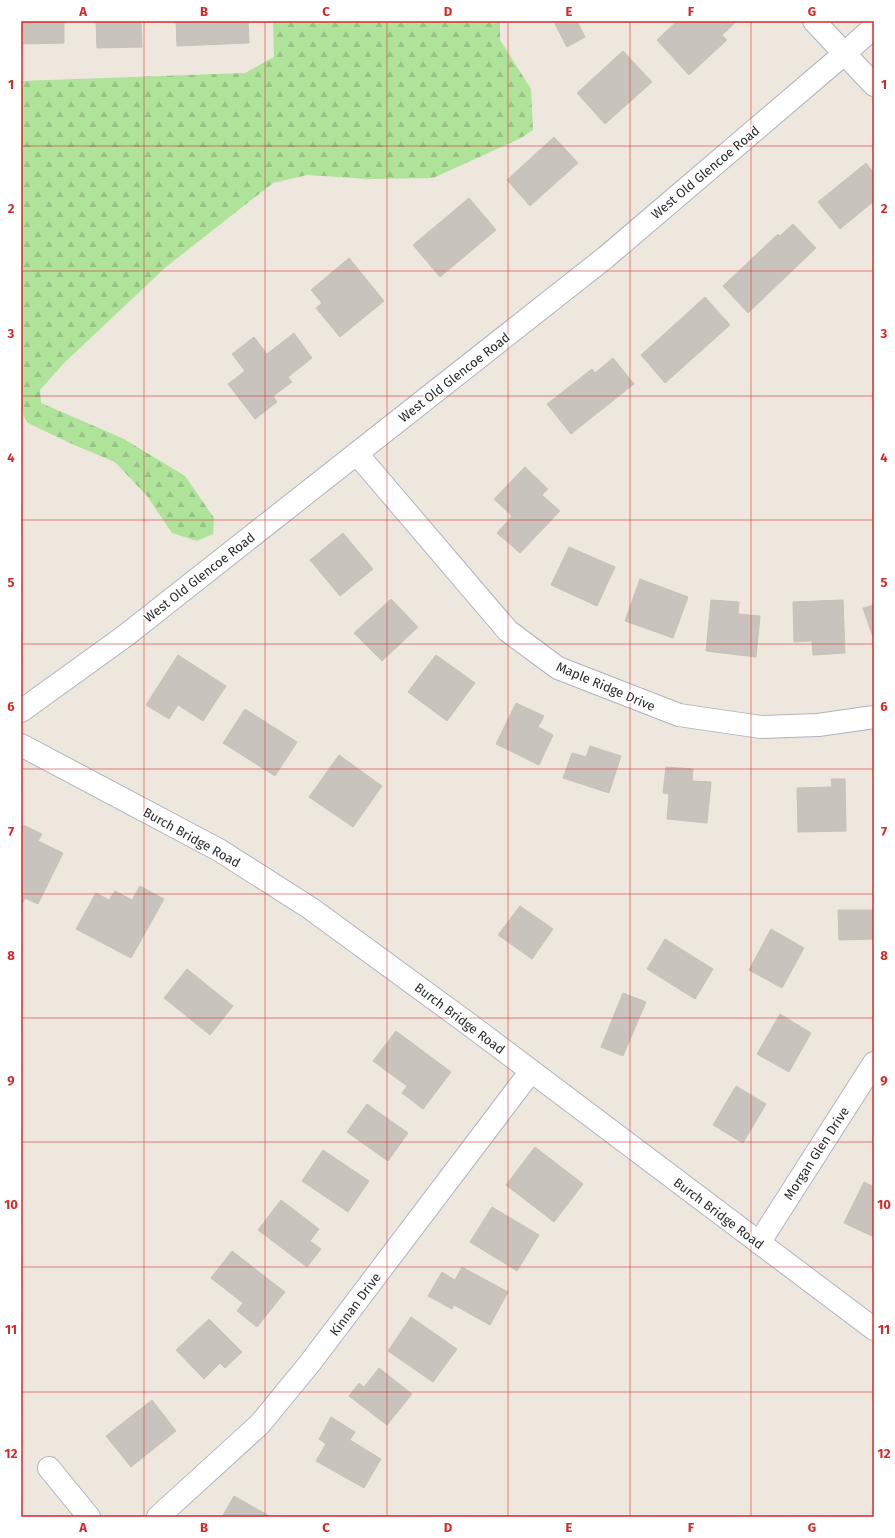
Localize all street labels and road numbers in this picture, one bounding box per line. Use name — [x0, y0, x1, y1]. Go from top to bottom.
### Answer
street label: West Old Glencoe Road — [648, 123, 762, 222]
street label: West Old Glencoe Road — [396, 329, 513, 425]
street label: West Old Glencoe Road — [141, 529, 258, 625]
street label: Maple Ridge Drive — [554, 659, 658, 714]
street label: Burch Bridge Road — [141, 805, 243, 870]
street label: Burch Bridge Road — [412, 980, 508, 1057]
street label: Morgan Glen Drive — [781, 1104, 852, 1203]
street label: Burch Bridge Road — [671, 1175, 767, 1252]
street label: Kinnan Drive — [327, 1270, 384, 1339]

